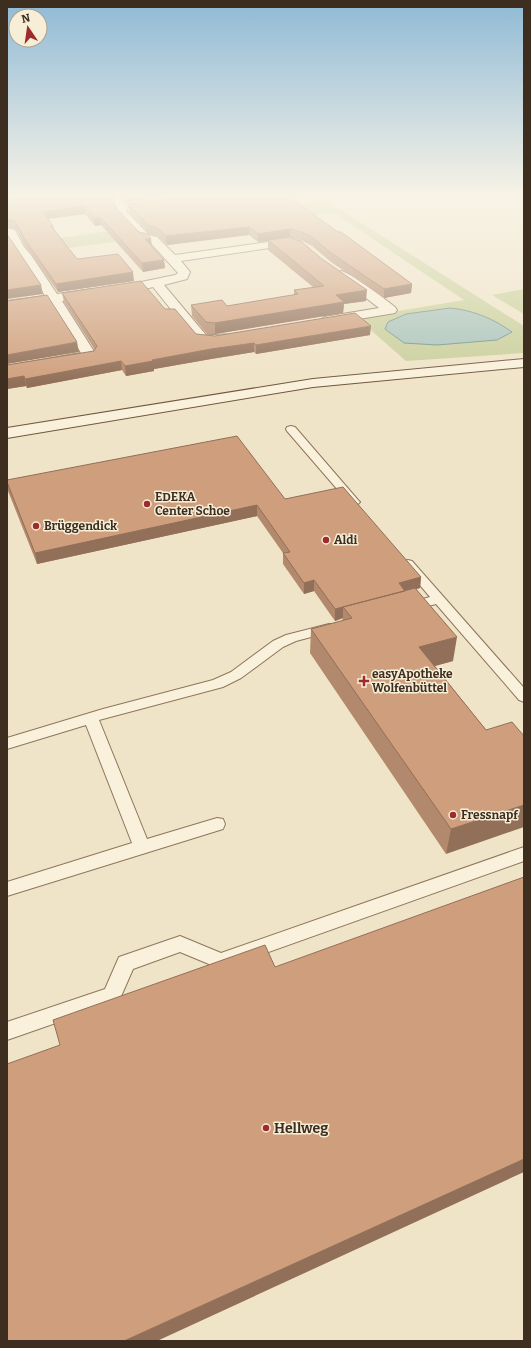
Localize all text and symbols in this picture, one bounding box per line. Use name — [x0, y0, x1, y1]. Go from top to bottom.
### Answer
north arrow — [8, 8, 48, 48]
text: N — [20, 11, 32, 26]
place label: EDEKA Center Schoe — [155, 490, 230, 518]
marker: EDEKA Center Schoe — [142, 499, 152, 509]
place label: Brüggendick — [44, 519, 118, 533]
marker: Brüggendick — [31, 521, 41, 531]
place label: Aldi — [334, 533, 358, 547]
marker: Aldi — [321, 535, 331, 545]
place label: easyApotheke Wolfenbüttel — [372, 667, 453, 695]
marker: easyApotheke Wolfenbüttel — [359, 676, 369, 686]
place label: Fressnapf — [461, 808, 519, 822]
marker: Fressnapf — [448, 810, 458, 820]
place label: Hellweg — [274, 1120, 328, 1137]
marker: Hellweg — [261, 1123, 271, 1133]

